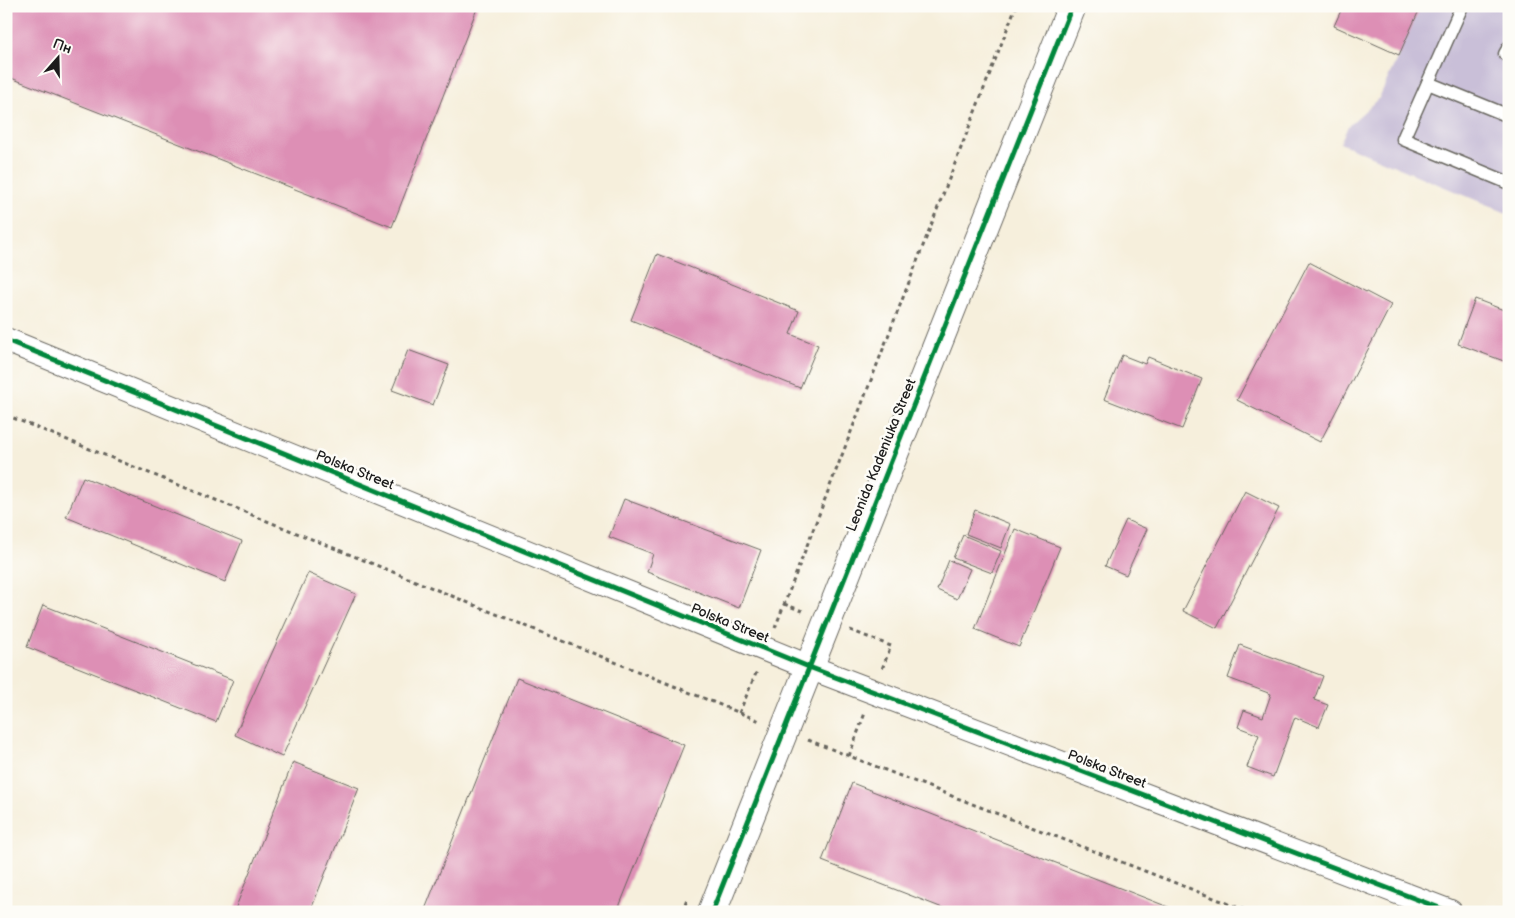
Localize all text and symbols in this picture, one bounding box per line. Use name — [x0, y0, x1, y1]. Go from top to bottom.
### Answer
north arrow — [32, 32, 82, 82]
text: Пн — [51, 35, 74, 57]
street label: Leonida Kadeniuka Street — [843, 375, 920, 534]
street label: Polska Street — [313, 447, 397, 494]
street label: Polska Street — [688, 600, 772, 647]
street label: Polska Street — [1065, 746, 1149, 792]

